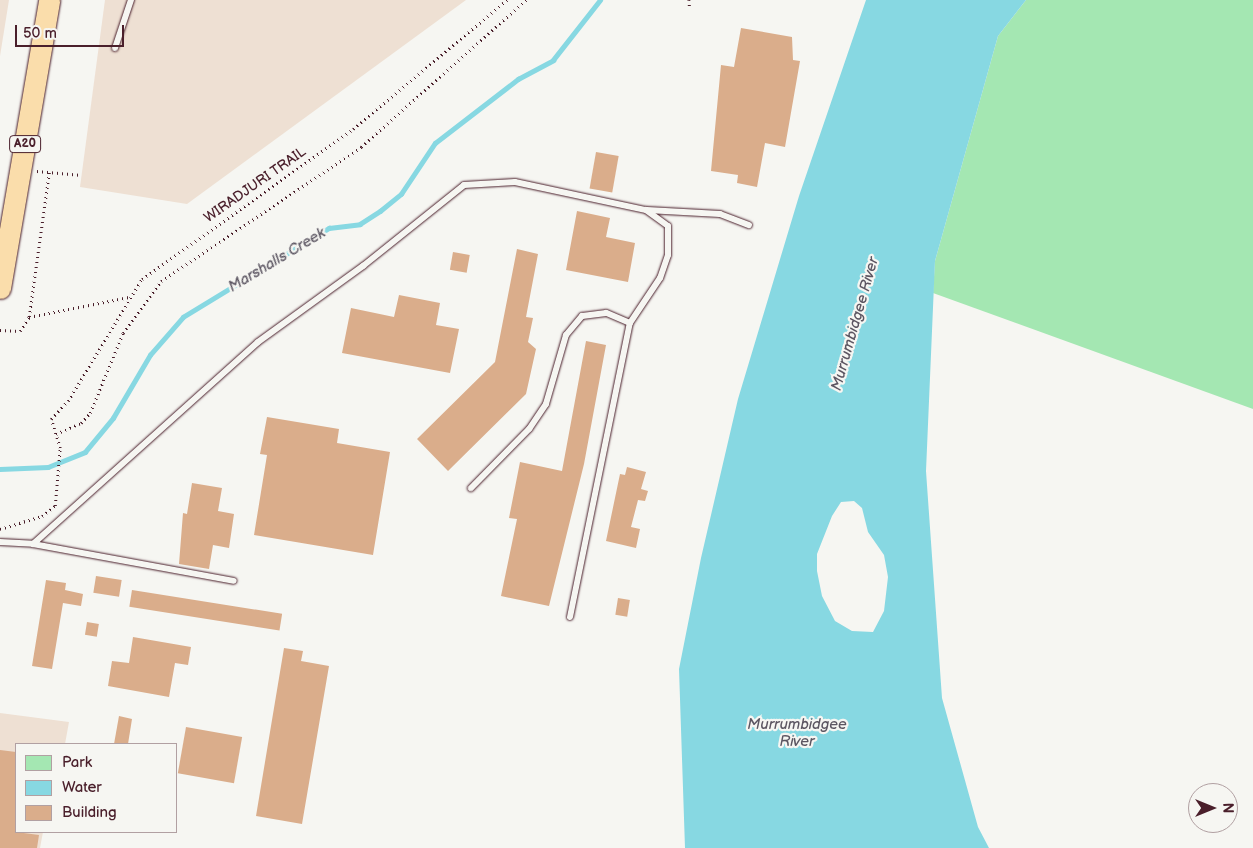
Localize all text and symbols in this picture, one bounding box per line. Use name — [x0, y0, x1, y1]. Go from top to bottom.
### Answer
scale bar — [18, 15, 126, 47]
text: 50 m — [23, 24, 57, 43]
road number: A20 — [9, 134, 41, 154]
street label: WIRADJURI TRAIL — [201, 143, 309, 227]
water label: Marshalls Creek — [225, 224, 329, 296]
water label: Murrumbidgee River — [827, 255, 883, 393]
water label: Murrumbidgee River — [747, 715, 847, 750]
legend — [15, 743, 178, 833]
text: Park — [62, 753, 92, 772]
text: Water — [62, 778, 102, 797]
north arrow — [1188, 783, 1238, 833]
text: Building — [62, 803, 117, 822]
text: N — [1219, 803, 1236, 813]

